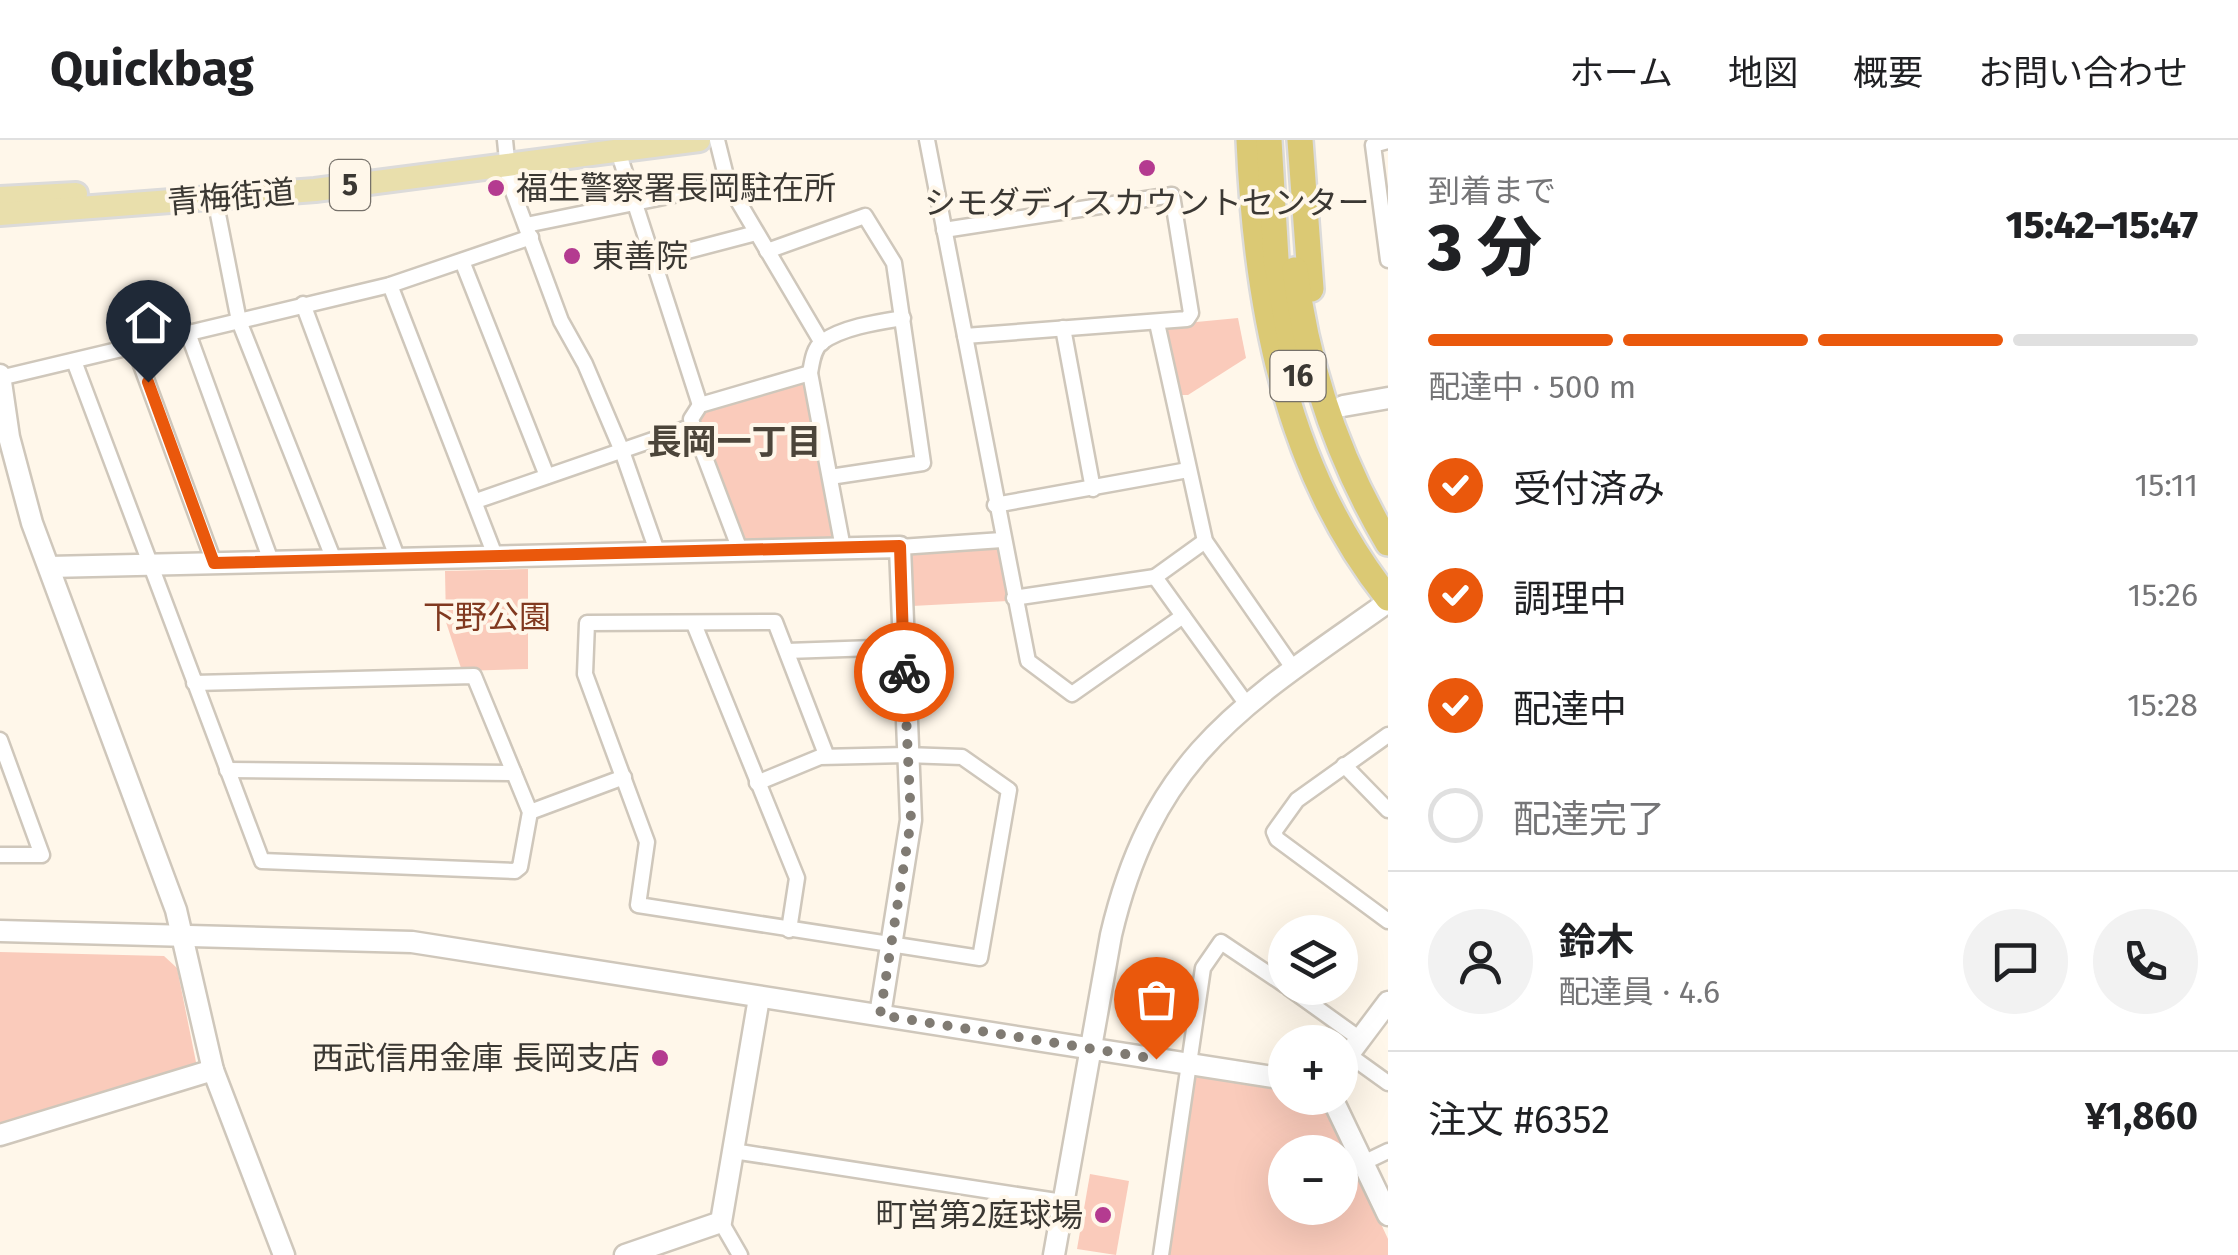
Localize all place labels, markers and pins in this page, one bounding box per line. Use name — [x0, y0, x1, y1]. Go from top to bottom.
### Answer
marker: シモダディスカウントセンター — [1136, 157, 1158, 179]
place label: 福生警察署長岡駐在所 — [516, 169, 836, 207]
marker: 福生警察署長岡駐在所 — [485, 177, 507, 199]
place label: シモダディスカウントセンター — [924, 184, 1370, 222]
place label: 東善院 — [592, 237, 688, 275]
marker: 東善院 — [561, 245, 583, 267]
pin — [106, 280, 191, 383]
pin — [1114, 957, 1199, 1060]
place label: 西武信用金庫 長岡支店 — [312, 1039, 640, 1077]
marker: 西武信用金庫 長岡支店 — [649, 1047, 671, 1069]
place label: 町営第2庭球場 — [875, 1196, 1083, 1234]
marker: 町営第2庭球場 — [1092, 1204, 1114, 1226]

